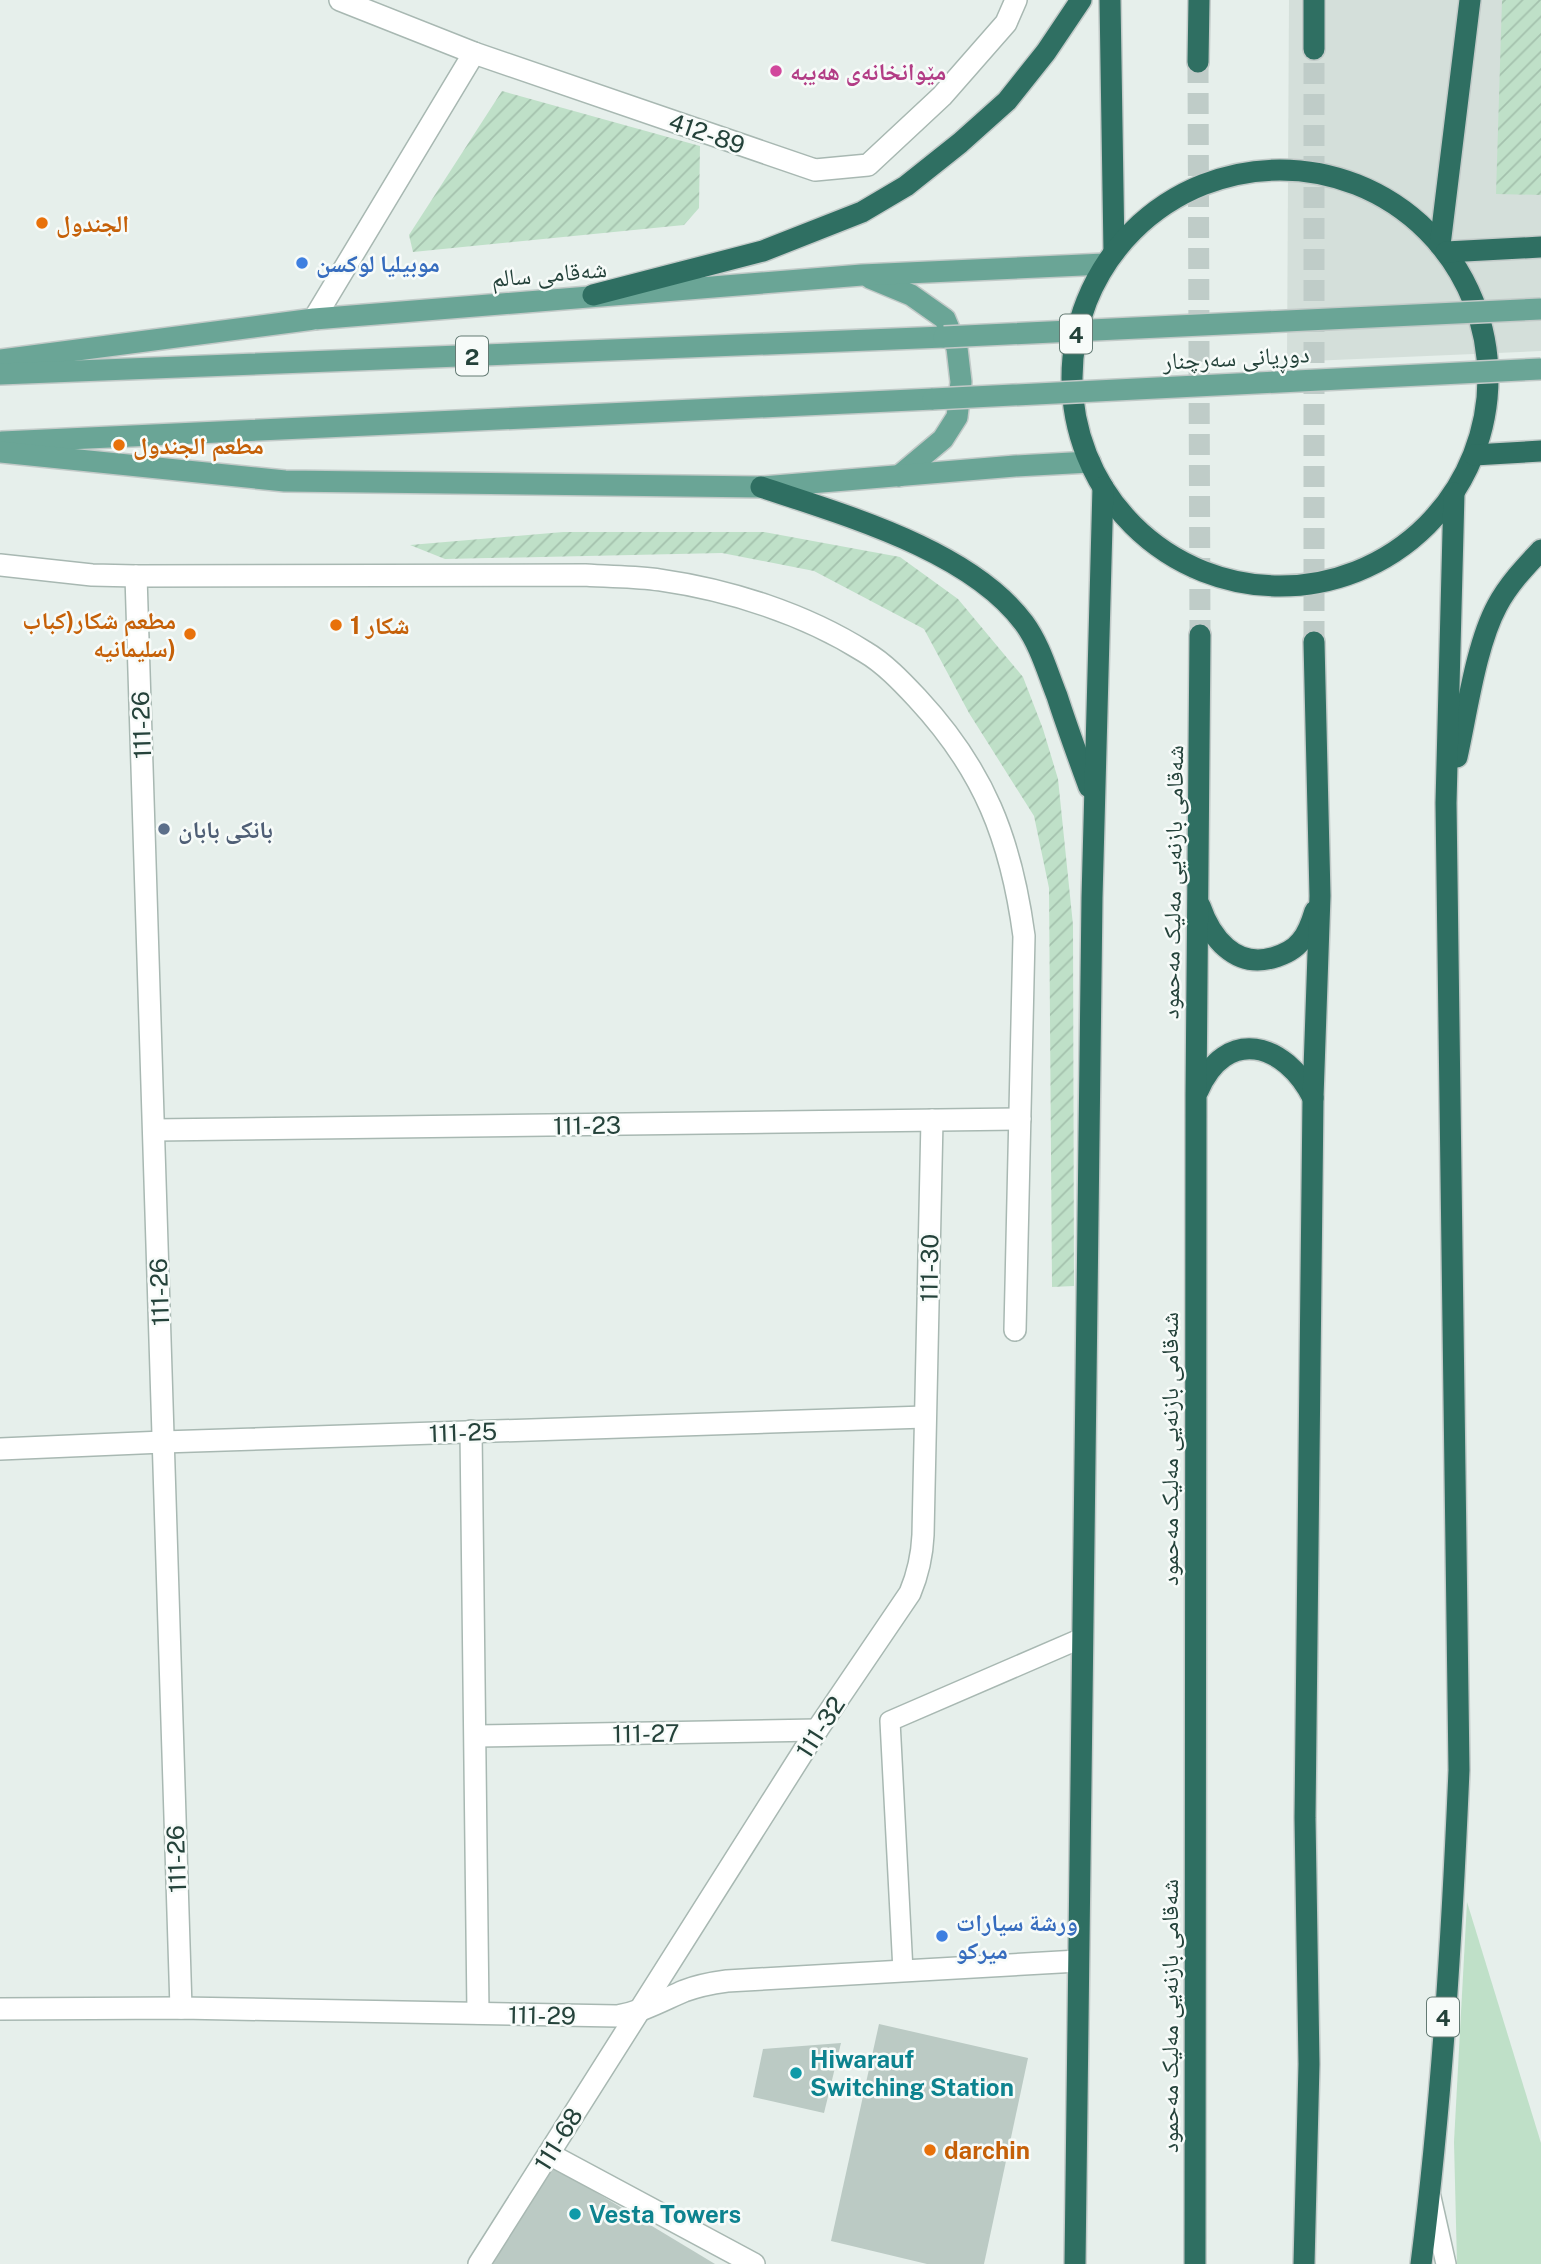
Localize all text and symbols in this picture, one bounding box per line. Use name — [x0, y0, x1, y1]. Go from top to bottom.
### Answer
place label: مێوانخانەی هەیبە — [790, 57, 946, 86]
marker: مێوانخانەی هەیبە — [768, 63, 784, 79]
street label: 412-89 — [665, 107, 749, 159]
place label: الجندول — [56, 209, 129, 238]
marker: الجندول — [34, 215, 50, 231]
place label: موبیلیا لوکسن — [316, 249, 440, 278]
street label: شەقامی سالم — [490, 254, 608, 295]
marker: موبیلیا لوکسن — [294, 255, 310, 271]
road number: 4 — [1060, 314, 1092, 354]
road number: 2 — [456, 336, 488, 376]
street label: دوڕیانی سەرچنار — [1161, 339, 1310, 380]
place label: مطعم الجندول — [133, 431, 264, 462]
marker: مطعم الجندول — [111, 437, 127, 453]
place label: مطعم شكار(كباب سليمانيه) — [22, 606, 176, 663]
place label: شكار 1 — [350, 611, 410, 639]
marker: شكار 1 — [328, 617, 344, 633]
marker: مطعم شكار(كباب سليمانيه) — [182, 626, 198, 642]
street label: 111-26 — [126, 691, 156, 759]
street label: شەقامی بازنەیی مەلیک مەحمود — [1156, 745, 1189, 1019]
place label: بانکی بابان — [178, 815, 273, 844]
marker: بانکی بابان — [156, 821, 172, 837]
street label: 111-23 — [553, 1110, 621, 1140]
street label: 111-30 — [914, 1234, 944, 1302]
street label: 111-26 — [144, 1258, 174, 1326]
street label: شەقامی بازنەیی مەلیک مەحمود — [1155, 1312, 1184, 1586]
street label: 111-25 — [429, 1417, 497, 1447]
street label: 111-32 — [790, 1691, 850, 1763]
street label: 111-27 — [612, 1718, 680, 1748]
street label: 111-26 — [161, 1825, 191, 1893]
street label: شەقامی بازنەیی مەلیک مەحمود — [1155, 1879, 1184, 2153]
place label: ورشة سیارات میرکو — [956, 1908, 1078, 1965]
marker: ورشة سیارات میرکو — [934, 1928, 950, 1944]
road number: 4 — [1427, 1998, 1459, 2036]
street label: 111-29 — [508, 2000, 576, 2030]
place label: Hiwarauf Switching Station — [810, 2045, 1014, 2101]
marker: Hiwarauf Switching Station — [788, 2065, 804, 2081]
street label: 111-68 — [528, 2102, 588, 2176]
place label: darchin — [944, 2136, 1030, 2164]
marker: darchin — [922, 2142, 938, 2158]
place label: Vesta Towers — [589, 2200, 741, 2228]
marker: Vesta Towers — [567, 2206, 583, 2222]

